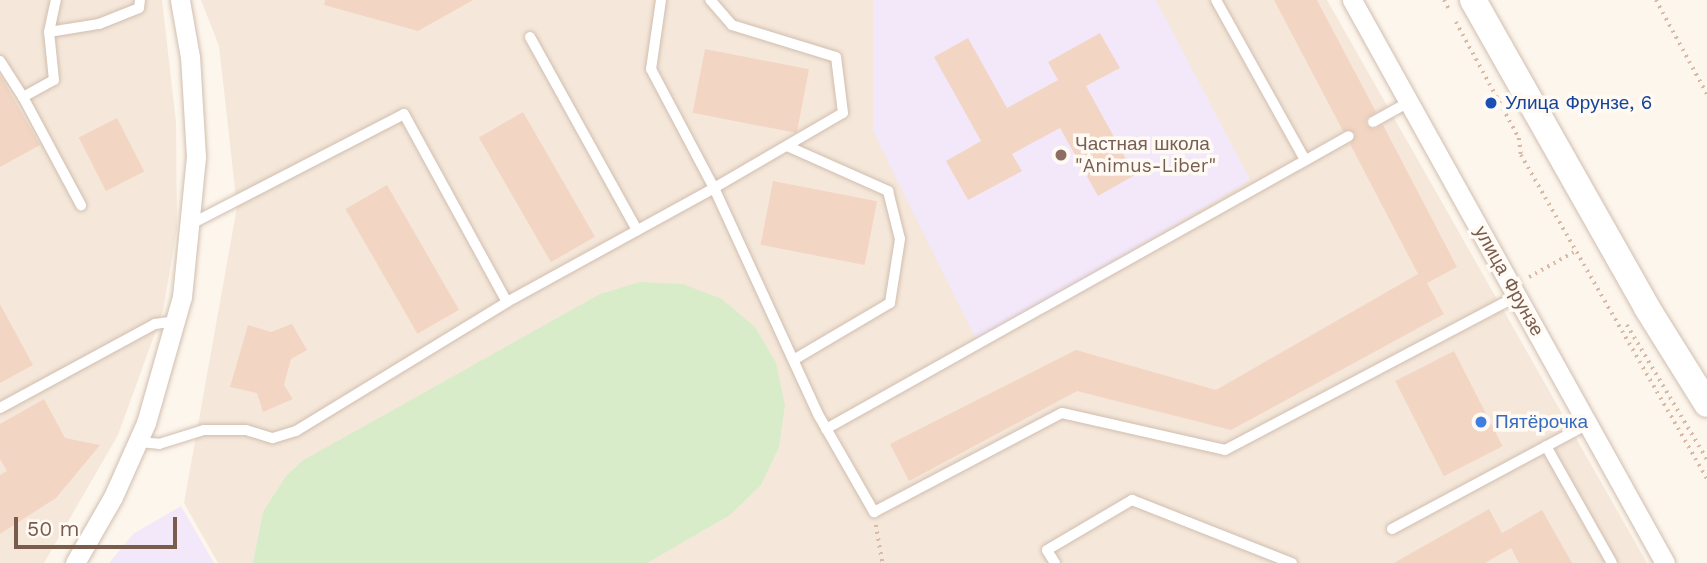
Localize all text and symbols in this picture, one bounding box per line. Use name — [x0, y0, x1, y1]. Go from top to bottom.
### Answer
place label: Улица Фрунзе, 6 — [1505, 92, 1652, 114]
marker: Улица Фрунзе, 6 — [1483, 95, 1499, 111]
place label: Частная школа "Animus-Liber" — [1075, 133, 1214, 177]
marker: Частная школа "Animus-Liber" — [1053, 147, 1069, 163]
street label: улица Фрунзе — [1469, 222, 1549, 340]
place label: Пятёрочка — [1495, 411, 1588, 433]
marker: Пятёрочка — [1473, 414, 1489, 430]
scale bar — [18, 504, 180, 548]
text: 50 m — [27, 516, 79, 541]

